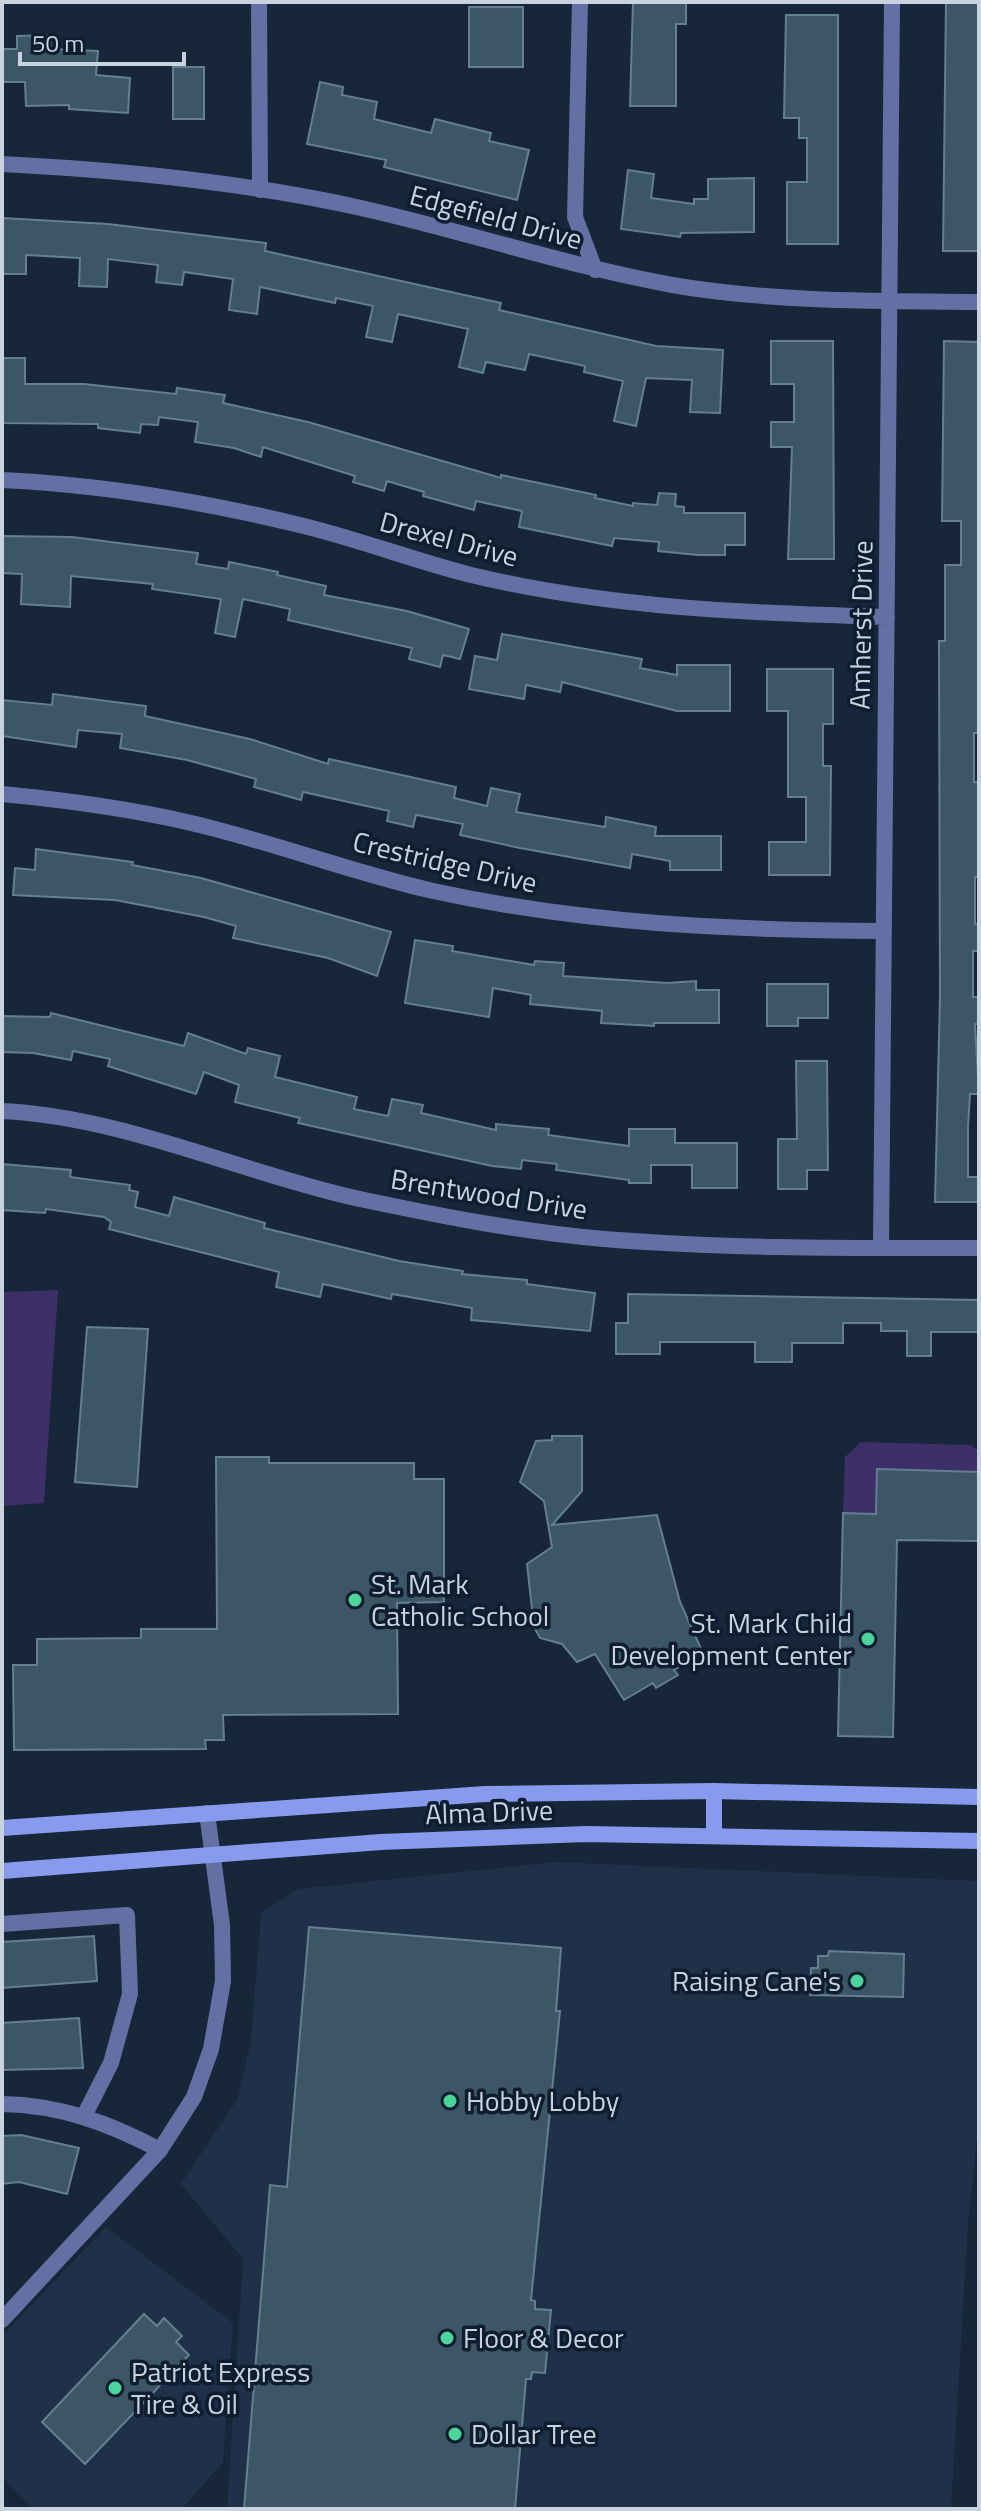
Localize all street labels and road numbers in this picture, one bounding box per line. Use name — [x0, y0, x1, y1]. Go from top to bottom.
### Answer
street label: Edgefield Drive — [405, 173, 587, 260]
street label: Drexel Drive — [375, 499, 523, 578]
street label: Amherst Drive — [838, 540, 883, 710]
street label: Crestridge Drive — [349, 819, 542, 904]
street label: Brentwood Drive — [388, 1157, 591, 1230]
street label: Alma Drive — [424, 1788, 554, 1835]

